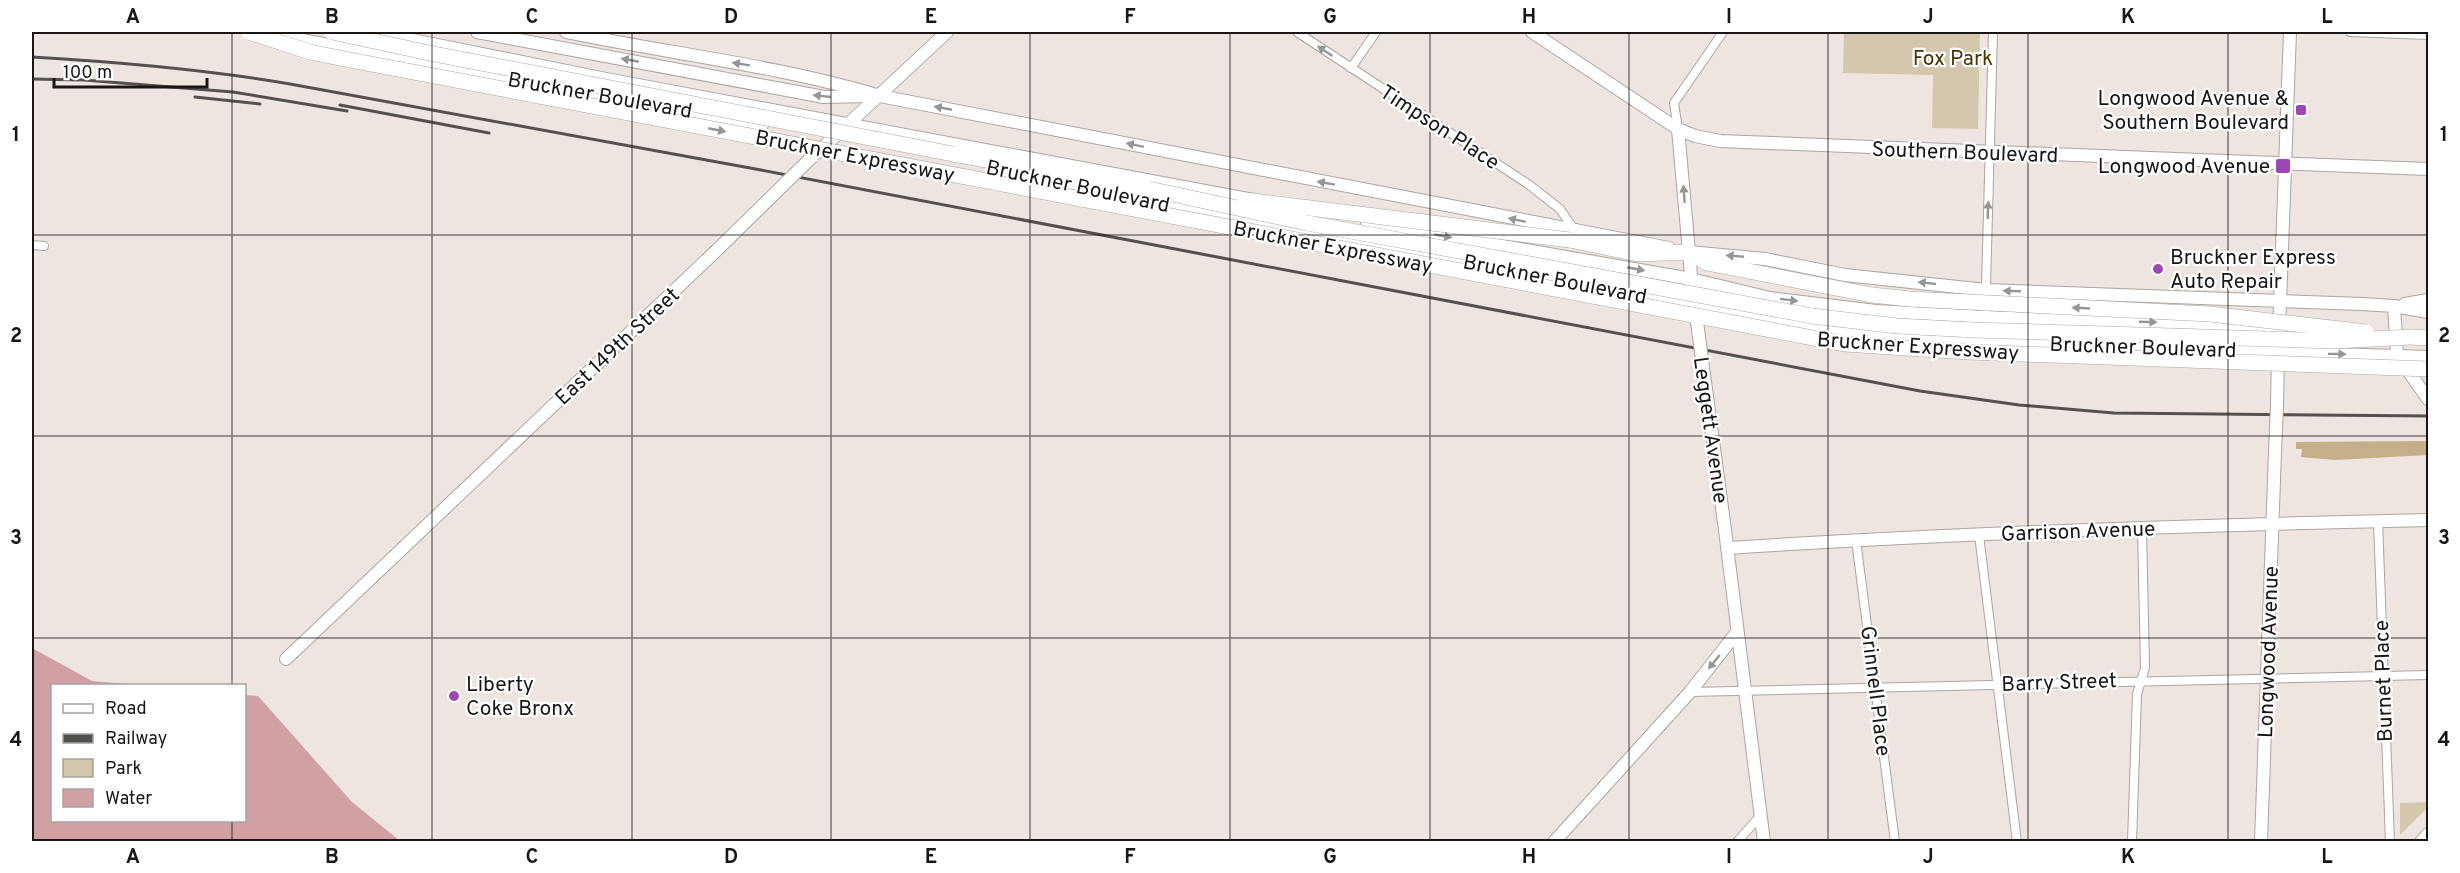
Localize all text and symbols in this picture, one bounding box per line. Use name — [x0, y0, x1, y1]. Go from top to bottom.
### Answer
text: A — [126, 5, 140, 31]
text: B — [325, 5, 339, 31]
text: C — [526, 5, 538, 31]
text: D — [724, 5, 738, 31]
text: E — [925, 5, 937, 31]
text: F — [1124, 5, 1136, 31]
text: G — [1323, 5, 1337, 31]
text: H — [1522, 5, 1536, 31]
text: I — [1726, 5, 1732, 31]
text: J — [1922, 5, 1934, 31]
text: K — [2121, 5, 2135, 31]
text: L — [2321, 5, 2333, 31]
one-way arrow — [1317, 46, 1333, 57]
park label: Fox Park — [1913, 46, 1993, 73]
scale bar — [54, 51, 207, 89]
one-way arrow — [620, 55, 639, 64]
one-way arrow — [732, 59, 751, 68]
text: 100 m — [63, 62, 112, 85]
street label: Bruckner Boulevard — [505, 67, 694, 126]
street label: Timpson Place — [1374, 80, 1504, 177]
place label: Longwood Avenue & Southern Boulevard — [2098, 86, 2289, 137]
one-way arrow — [812, 91, 831, 101]
one-way arrow — [934, 103, 953, 112]
marker: Longwood Avenue & Southern Boulevard — [2294, 103, 2308, 117]
text: 1 — [12, 123, 20, 149]
text: 1 — [2440, 123, 2448, 149]
street label: Bruckner Expressway — [753, 125, 957, 190]
one-way arrow — [708, 126, 727, 135]
street label: Southern Boulevard — [1871, 137, 2059, 170]
one-way arrow — [1125, 140, 1144, 149]
place label: Longwood Avenue — [2098, 154, 2270, 181]
street label: Bruckner Boulevard — [983, 155, 1172, 220]
marker: Longwood Avenue — [2274, 157, 2292, 175]
one-way arrow — [1316, 178, 1335, 187]
one-way arrow — [1679, 184, 1689, 203]
one-way arrow — [1983, 201, 1993, 220]
one-way arrow — [1508, 215, 1527, 224]
street label: Bruckner Expressway — [1231, 216, 1435, 281]
one-way arrow — [1434, 232, 1453, 241]
place label: Bruckner Express Auto Repair — [2170, 245, 2336, 296]
street label: Bruckner Boulevard — [1460, 249, 1649, 312]
one-way arrow — [1725, 251, 1744, 261]
marker: Bruckner Express Auto Repair — [2151, 262, 2165, 276]
one-way arrow — [1626, 265, 1645, 274]
one-way arrow — [1918, 278, 1937, 288]
street label: East 149th Street — [550, 282, 686, 412]
one-way arrow — [2002, 286, 2021, 295]
one-way arrow — [1780, 296, 1799, 305]
one-way arrow — [2071, 303, 2090, 312]
one-way arrow — [2139, 318, 2158, 327]
text: 2 — [10, 324, 22, 350]
text: 2 — [2438, 324, 2450, 350]
street label: Bruckner Expressway — [1816, 327, 2020, 368]
street label: Bruckner Boulevard — [2049, 332, 2237, 365]
one-way arrow — [2327, 349, 2346, 358]
street label: Leggett Avenue — [1686, 355, 1733, 505]
street label: Garrison Avenue — [2000, 516, 2156, 549]
text: 3 — [10, 526, 22, 552]
text: 3 — [2438, 526, 2450, 552]
street label: Longwood Avenue — [2253, 565, 2286, 739]
street label: Burnet Place — [2369, 620, 2400, 742]
street label: Grinnell Place — [1853, 624, 1896, 758]
one-way arrow — [1707, 654, 1720, 670]
street label: Barry Street — [2001, 668, 2117, 699]
place label: Liberty Coke Bronx — [466, 672, 574, 723]
legend — [51, 684, 246, 822]
marker: Liberty Coke Bronx — [447, 689, 461, 703]
text: Road — [105, 698, 147, 721]
text: 4 — [10, 728, 22, 754]
text: Railway — [105, 728, 167, 751]
text: 4 — [2438, 728, 2450, 754]
text: Park — [105, 758, 142, 781]
text: Water — [105, 788, 152, 811]
text: A — [126, 845, 140, 871]
text: B — [325, 845, 339, 871]
text: C — [526, 845, 538, 871]
text: D — [724, 845, 738, 871]
text: E — [925, 845, 937, 871]
text: F — [1124, 845, 1136, 871]
text: G — [1323, 845, 1337, 871]
text: H — [1522, 845, 1536, 871]
text: I — [1726, 845, 1732, 871]
text: J — [1922, 845, 1934, 871]
text: K — [2121, 845, 2135, 871]
text: L — [2321, 845, 2333, 871]

